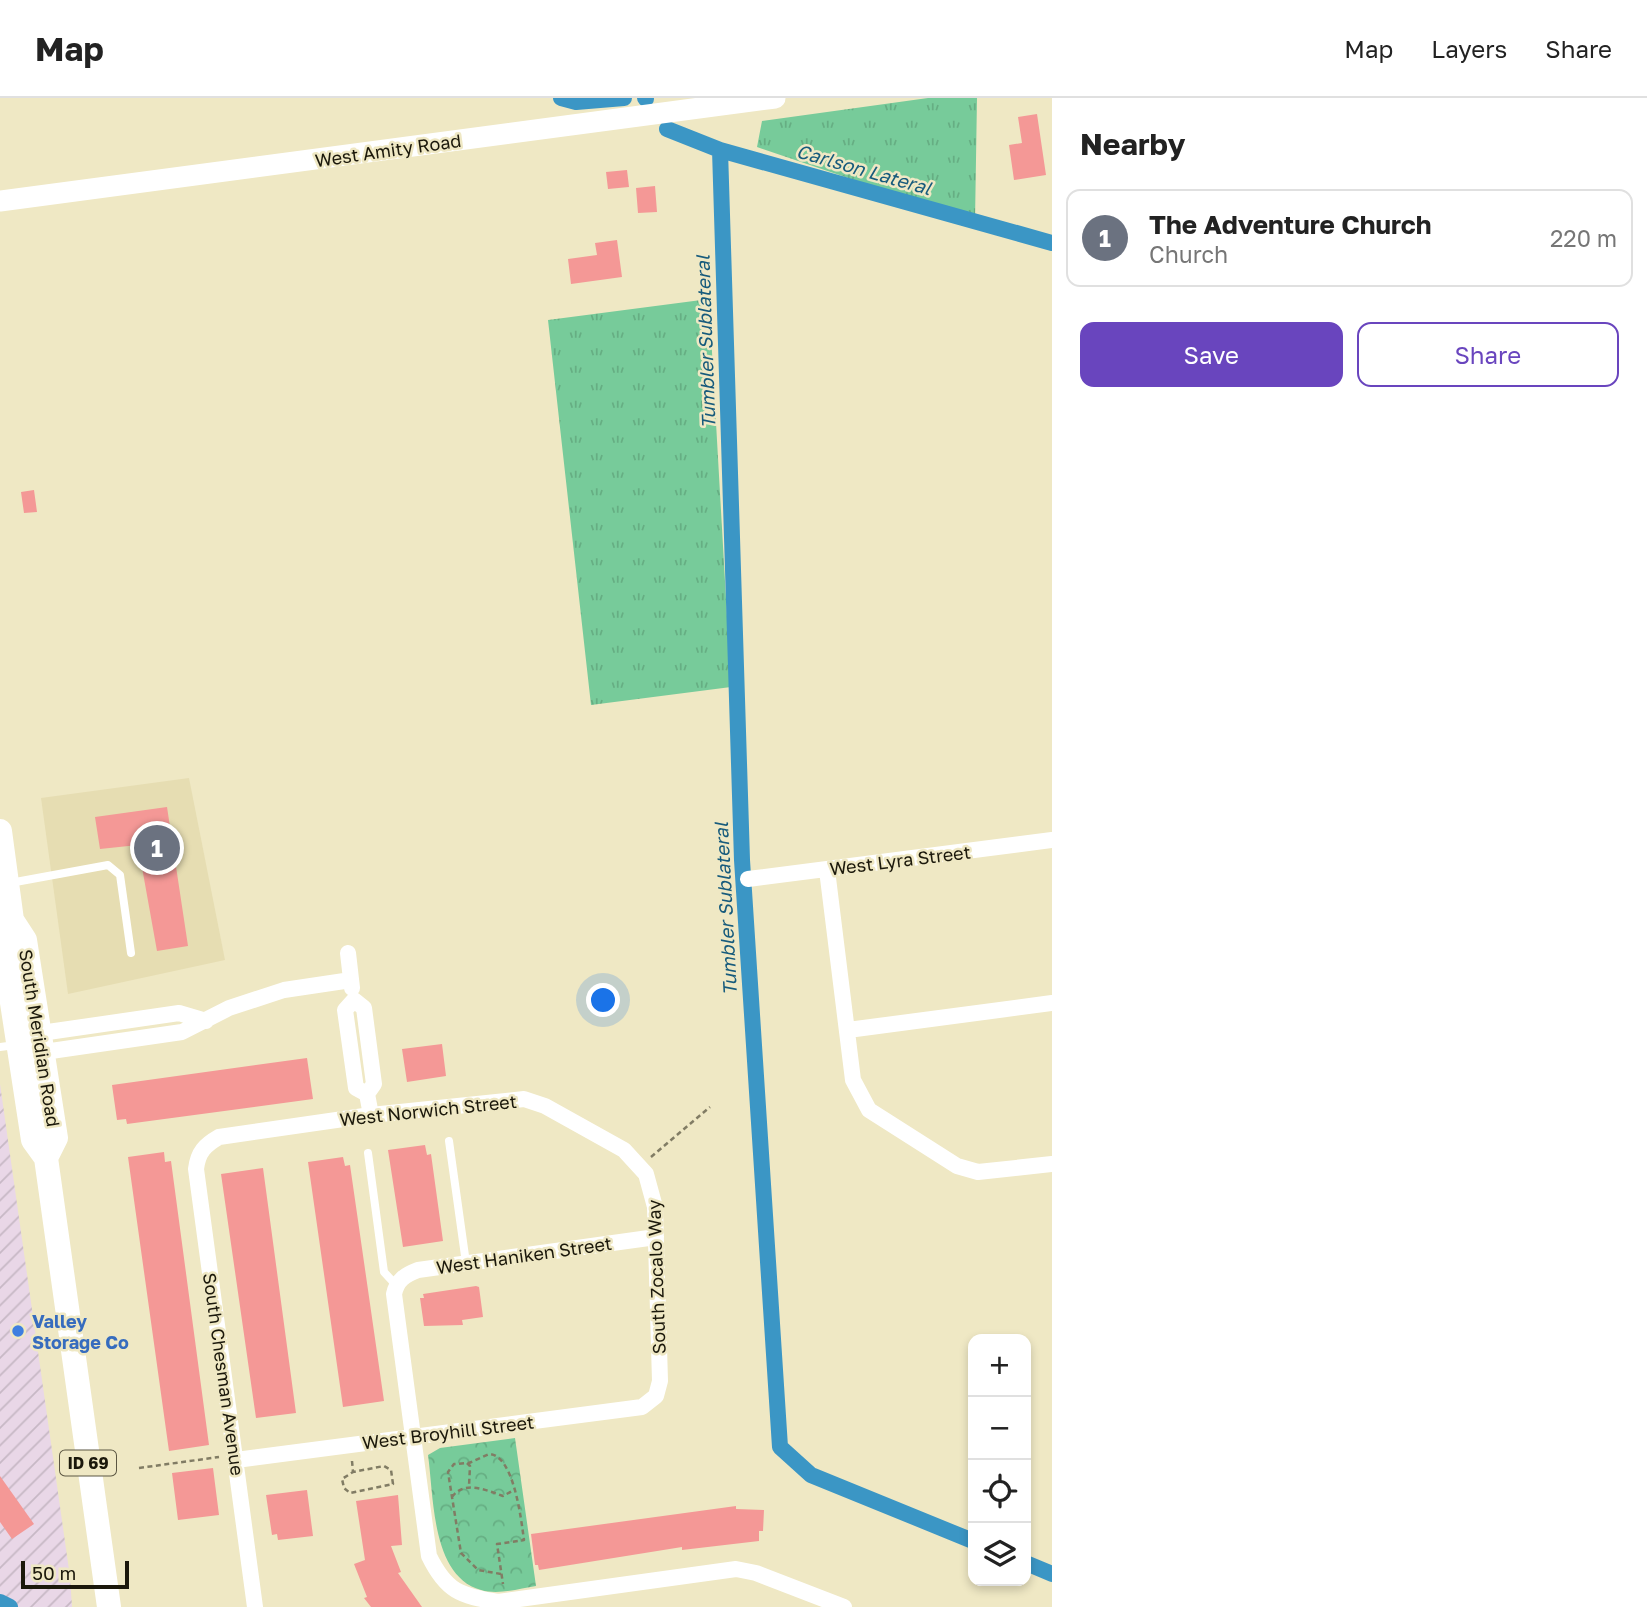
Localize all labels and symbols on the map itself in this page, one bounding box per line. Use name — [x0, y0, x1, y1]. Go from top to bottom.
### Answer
street label: West Amity Road — [314, 129, 462, 171]
water label: Carlson Lateral — [794, 139, 935, 200]
water label: Tumbler Sublateral — [690, 254, 720, 429]
water label: Tumbler Sublateral — [709, 821, 741, 996]
pin: 1 — [134, 822, 180, 874]
street label: West Lyra Street — [828, 840, 972, 880]
street label: South Meridian Road — [15, 948, 65, 1128]
your location — [586, 983, 620, 1017]
street label: West Norwich Street — [338, 1090, 518, 1130]
street label: South Zocalo Way — [642, 1199, 670, 1355]
street label: West Haniken Street — [435, 1232, 613, 1278]
street label: South Chesman Avenue — [199, 1271, 249, 1477]
place label: Valley Storage Co — [32, 1310, 129, 1353]
marker: Valley Storage Co — [10, 1323, 26, 1339]
street label: West Broyhill Street — [361, 1411, 535, 1453]
road number: ID 69 — [60, 1450, 116, 1476]
scale bar — [21, 1558, 130, 1590]

